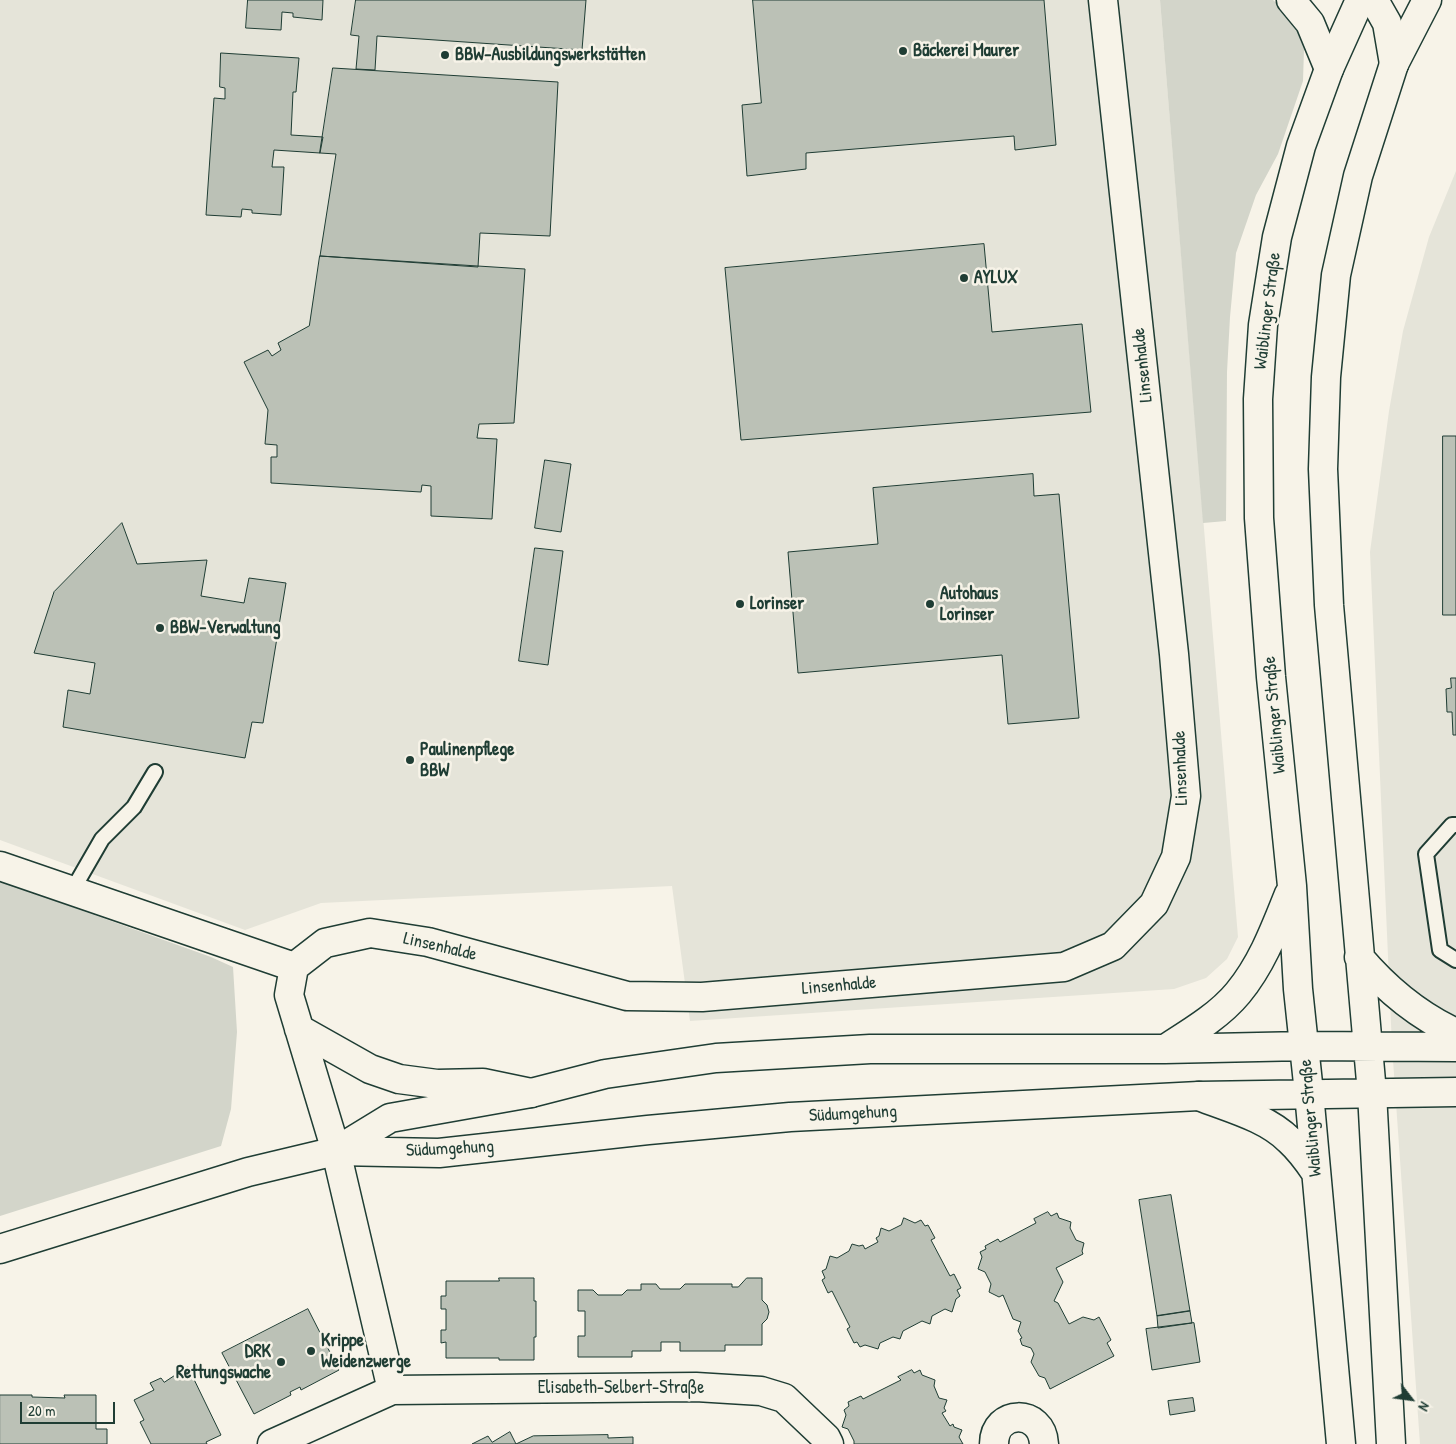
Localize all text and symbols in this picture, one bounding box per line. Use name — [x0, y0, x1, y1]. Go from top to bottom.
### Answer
place label: Bäckerei Maurer — [913, 40, 1019, 62]
place label: BBW-Ausbildungswerkstätten — [455, 44, 646, 66]
marker: Bäckerei Maurer — [897, 45, 909, 57]
marker: BBW-Ausbildungswerkstätten — [439, 49, 451, 61]
street label: Waiblinger Straße — [1250, 251, 1286, 371]
place label: AYLUX — [974, 267, 1018, 289]
marker: AYLUX — [958, 272, 970, 284]
street label: Linsenhalde — [1128, 327, 1158, 403]
place label: Autohaus Lorinser — [940, 583, 998, 626]
place label: Lorinser — [750, 593, 804, 615]
marker: Lorinser — [734, 598, 746, 610]
marker: Autohaus Lorinser — [924, 598, 936, 610]
place label: BBW-Verwaltung — [170, 617, 281, 639]
marker: BBW-Verwaltung — [154, 622, 166, 634]
street label: Waiblinger Straße — [1259, 655, 1291, 775]
street label: Linsenhalde — [1169, 730, 1193, 806]
place label: Paulinenpflege BBW — [420, 739, 514, 782]
marker: Paulinenpflege BBW — [404, 754, 416, 766]
street label: Linsenhalde — [401, 928, 479, 966]
street label: Linsenhalde — [801, 972, 877, 1000]
street label: Waiblinger Straße — [1295, 1058, 1327, 1178]
street label: Südumgehung — [808, 1101, 898, 1127]
street label: Südumgehung — [405, 1136, 495, 1162]
place label: Krippe Weidenzwerge — [321, 1330, 411, 1372]
place label: DRK Rettungswache — [176, 1341, 271, 1384]
marker: Krippe Weidenzwerge — [305, 1345, 317, 1357]
marker: DRK Rettungswache — [275, 1356, 287, 1368]
north arrow — [1386, 1374, 1436, 1424]
street label: Elisabeth-Selbert-Straße — [538, 1377, 704, 1399]
scale bar — [22, 1392, 118, 1424]
text: N — [1414, 1399, 1435, 1415]
text: 20 m — [28, 1400, 55, 1421]

